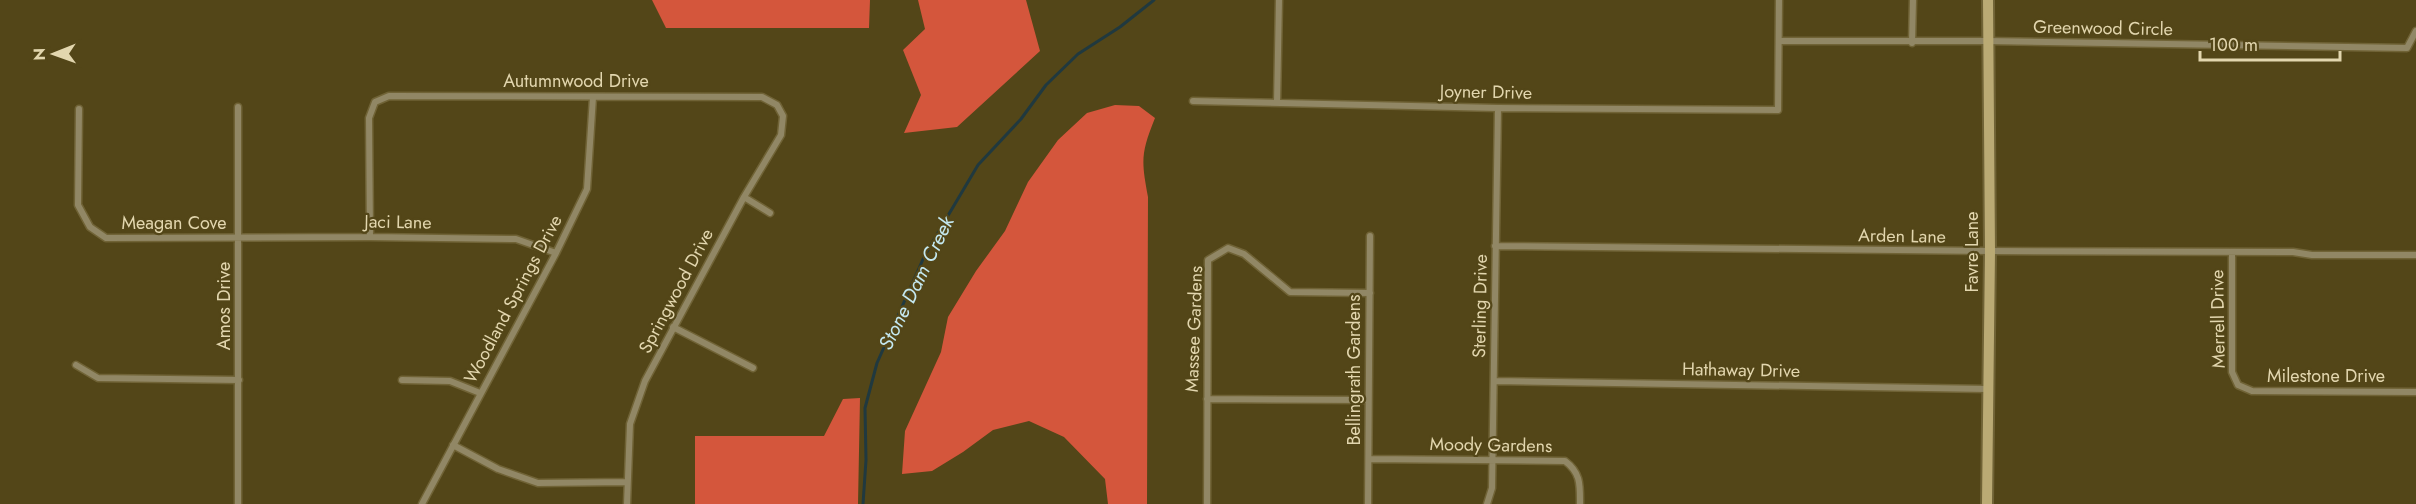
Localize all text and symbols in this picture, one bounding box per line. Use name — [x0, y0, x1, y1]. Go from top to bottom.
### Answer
street label: Greenwood Circle — [2033, 14, 2173, 42]
north arrow — [24, 24, 84, 84]
scale bar — [2200, 24, 2340, 62]
text: 100 m — [2209, 32, 2258, 58]
text: N — [28, 48, 51, 61]
street label: Autumnwood Drive — [503, 68, 649, 94]
street label: Joyner Drive — [1438, 78, 1532, 106]
street label: Jaci Lane — [362, 208, 432, 236]
street label: Meagan Cove — [121, 210, 227, 236]
street label: Woodland Springs Drive — [457, 210, 569, 388]
water label: Stone Dam Creek — [871, 210, 962, 355]
street label: Favre Lane — [1959, 212, 1985, 293]
street label: Arden Lane — [1858, 222, 1946, 250]
street label: Springwood Drive — [632, 224, 720, 358]
street label: Sterling Drive — [1466, 254, 1494, 358]
street label: Amos Drive — [211, 262, 237, 350]
street label: Massee Gardens — [1179, 265, 1209, 393]
street label: Merrell Drive — [2204, 269, 2232, 369]
street label: Bellingrath Gardens — [1341, 294, 1367, 446]
street label: Hathaway Drive — [1682, 356, 1800, 384]
street label: Milestone Drive — [2267, 363, 2385, 389]
street label: Moody Gardens — [1429, 431, 1553, 459]

